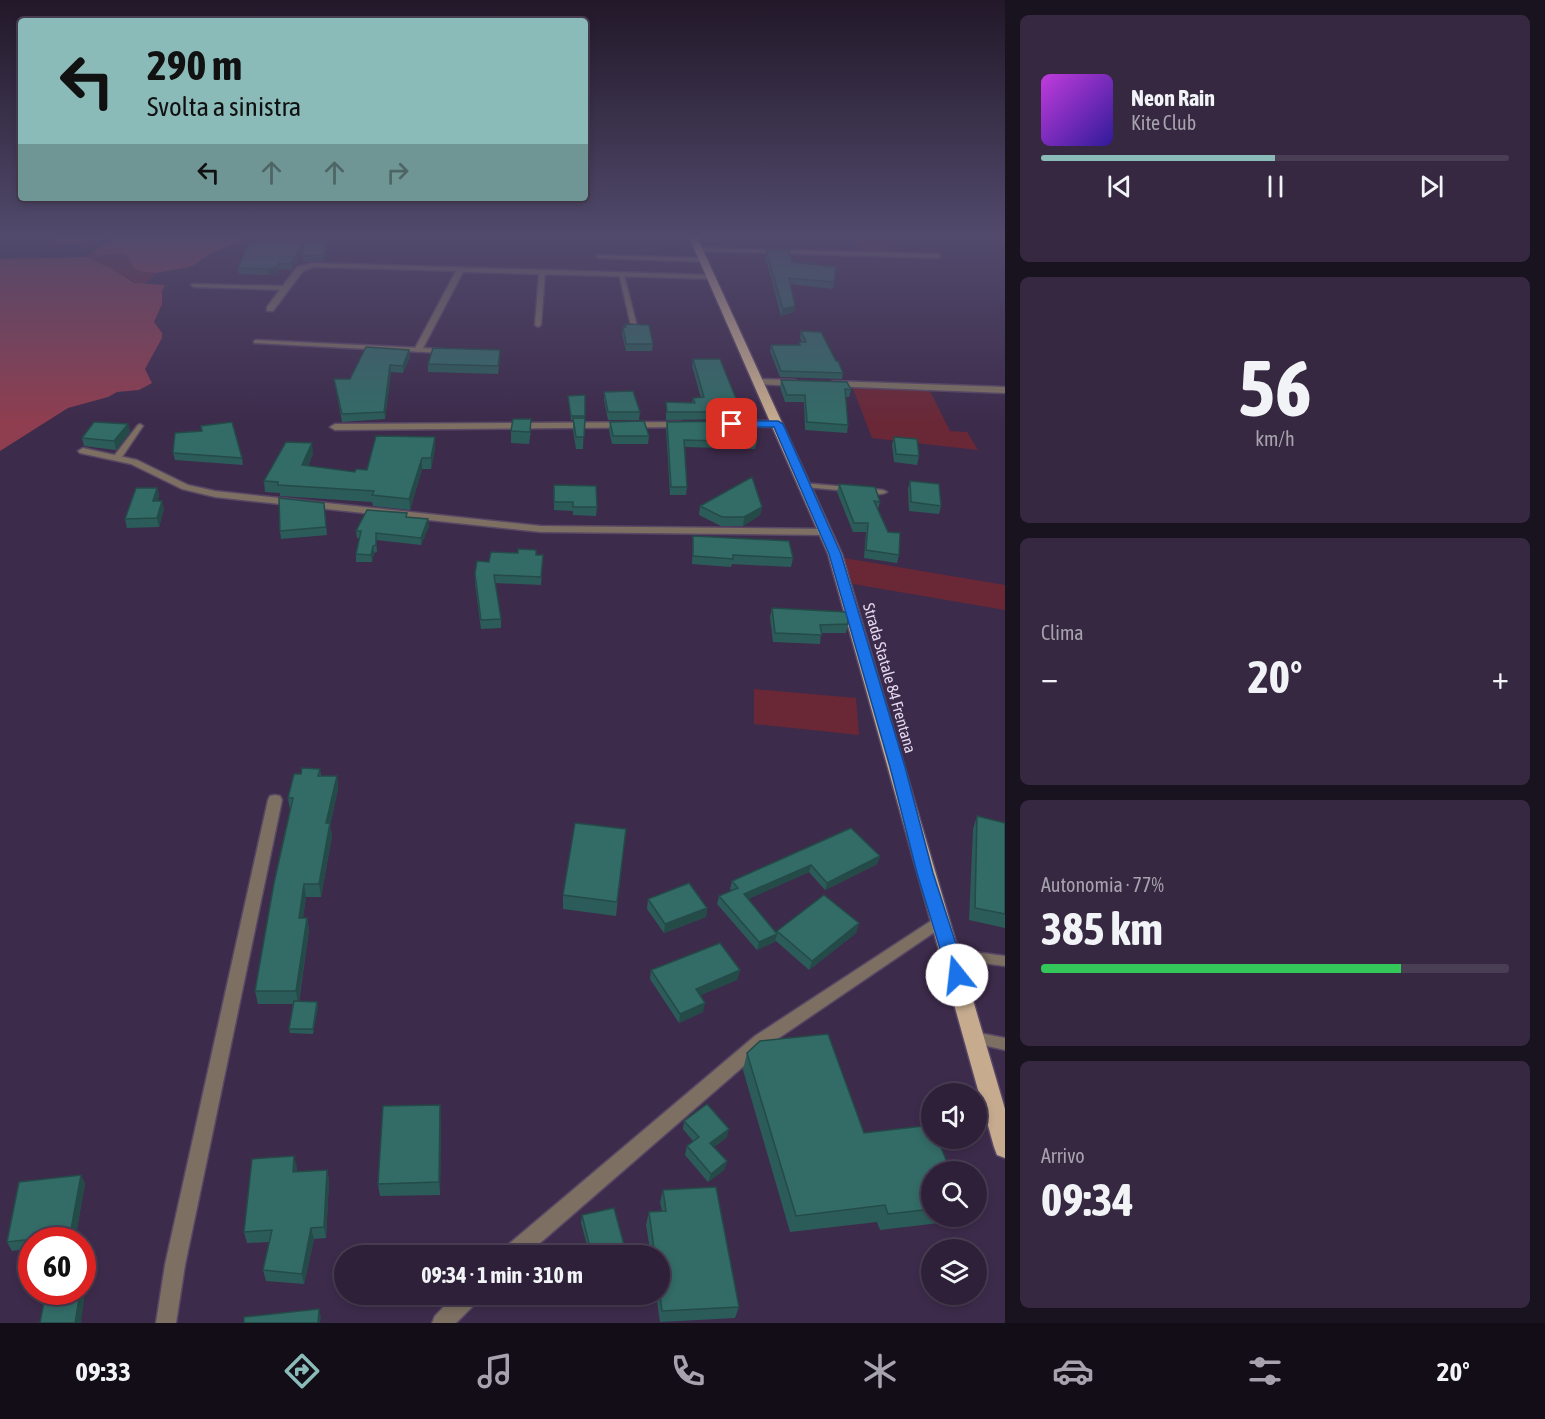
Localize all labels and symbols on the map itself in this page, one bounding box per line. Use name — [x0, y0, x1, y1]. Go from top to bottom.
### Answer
pin — [706, 398, 757, 449]
street label: Strada Statale 84 Frentana — [860, 601, 920, 755]
position arrow — [925, 943, 989, 1007]
speed limit sign: 60 — [18, 1227, 96, 1305]

